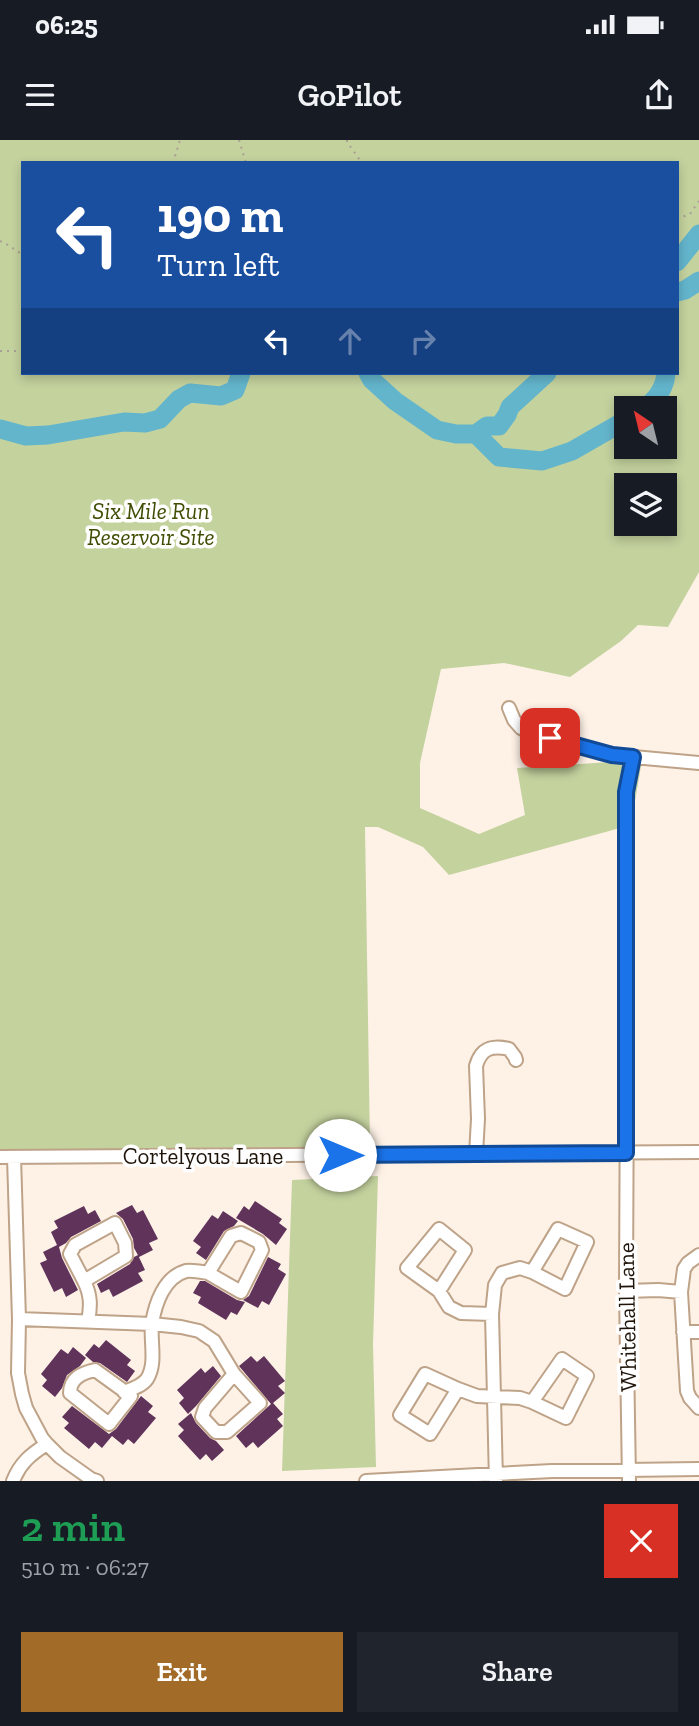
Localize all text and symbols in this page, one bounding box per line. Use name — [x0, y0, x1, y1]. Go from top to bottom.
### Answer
text: 06:25 — [35, 9, 98, 41]
icon: menu — [21, 76, 59, 114]
text: GoPilot — [298, 76, 401, 114]
icon: share — [640, 76, 678, 114]
text: 190 m — [157, 186, 283, 245]
icon: left — [42, 189, 133, 280]
text: Turn left — [157, 246, 279, 284]
icon: left — [258, 322, 296, 360]
icon: ahead — [331, 322, 369, 360]
icon: right — [404, 322, 442, 360]
north arrow — [614, 396, 677, 458]
map controls — [614, 396, 677, 536]
button: layers — [614, 473, 677, 536]
park label: Six Mile Run Reservoir Site — [87, 497, 215, 551]
pin — [520, 708, 580, 768]
icon: arrive — [531, 719, 569, 757]
position arrow — [303, 1118, 377, 1192]
street label: Cortelyous Lane — [123, 1142, 283, 1170]
street label: Whitehall Lane — [612, 1242, 642, 1392]
text: 2 min — [21, 1501, 125, 1552]
button: close — [604, 1504, 678, 1578]
text: 510 m · 06:27 — [21, 1553, 149, 1581]
button: Exit — [21, 1632, 343, 1712]
button: Share — [357, 1632, 678, 1712]

